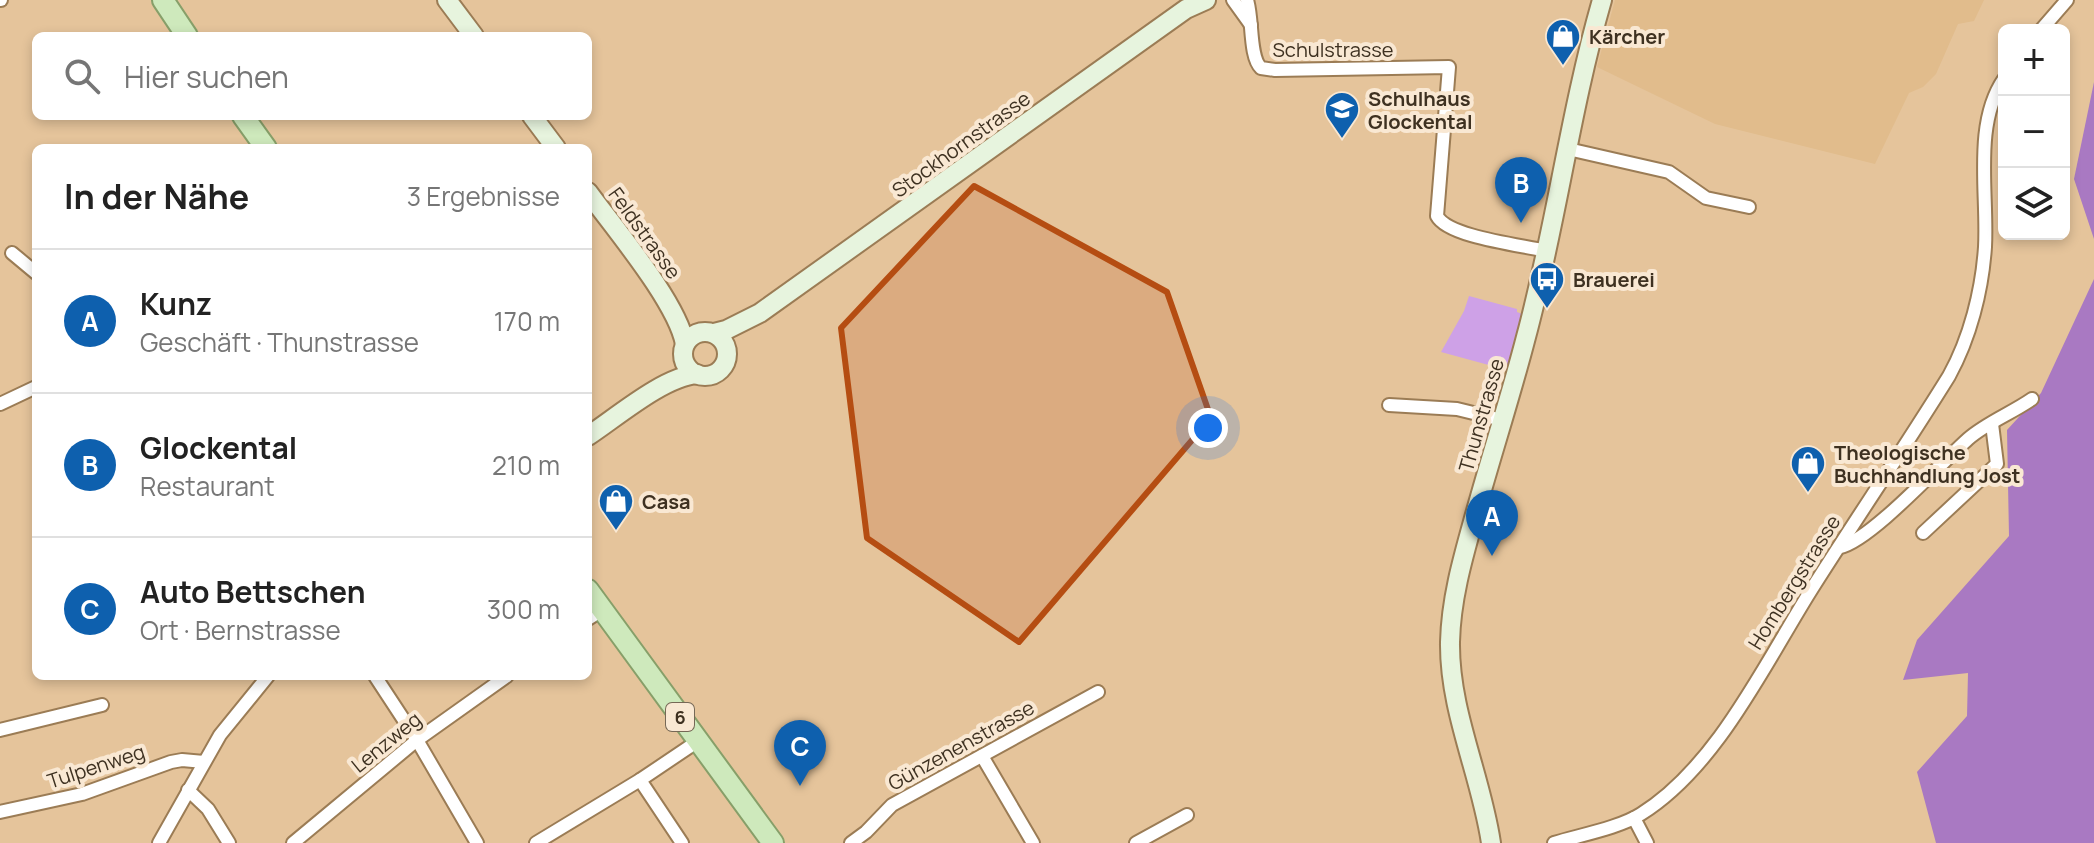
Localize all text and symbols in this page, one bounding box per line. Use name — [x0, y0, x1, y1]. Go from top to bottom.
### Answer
shop icon: Kärcher — [1544, 17, 1582, 67]
place label: Kärcher — [1589, 23, 1665, 50]
map controls — [1998, 24, 2070, 240]
button: + — [1998, 24, 2070, 96]
search box — [32, 32, 592, 120]
street label: Schulstrasse — [1273, 36, 1393, 63]
icon: search — [60, 54, 104, 98]
text: Hier suchen — [124, 56, 289, 97]
street label: Stockhornstrasse — [886, 85, 1036, 203]
place label: Schulhaus Glockental — [1368, 85, 1473, 135]
school or university icon: Schulhaus Glockental — [1323, 90, 1361, 140]
button: − — [1998, 96, 2070, 168]
pin: B — [1495, 157, 1547, 223]
button: layers — [1998, 168, 2070, 240]
text: In der Nähe — [64, 173, 249, 219]
text: 3 Ergebnisse — [407, 178, 560, 214]
street label: Feldstrasse — [603, 182, 687, 284]
bus stop icon: Brauerei — [1528, 260, 1566, 310]
place label: Brauerei — [1573, 266, 1655, 293]
text: Kunz — [140, 283, 212, 324]
text: A — [81, 303, 99, 339]
text: 170 m — [494, 303, 560, 339]
text: Geschäft · Thunstrasse — [140, 324, 419, 360]
street label: Thunstrasse — [1452, 355, 1510, 475]
your location — [1188, 408, 1228, 448]
text: Glockental — [140, 427, 297, 468]
place label: Theologische Buchhandlung Jost — [1834, 439, 2020, 489]
shop icon: Theologische Buchhandlung Jost — [1789, 444, 1827, 494]
text: B — [82, 447, 98, 483]
text: 210 m — [492, 447, 560, 483]
text: Restaurant — [140, 468, 275, 504]
shop icon: Casa — [597, 482, 635, 532]
place label: Casa — [642, 488, 691, 515]
pin: A — [1466, 490, 1518, 556]
street label: Hombergstrasse — [1742, 510, 1846, 654]
text: Auto Bettschen — [140, 571, 365, 612]
text: C — [80, 591, 100, 627]
text: 300 m — [487, 591, 560, 627]
text: Ort · Bernstrasse — [140, 612, 341, 648]
street label: Günzenenstrasse — [883, 694, 1039, 796]
road number: 6 — [666, 703, 694, 731]
street label: Lenzweg — [345, 706, 427, 778]
pin: C — [774, 720, 826, 786]
street label: Tulpenweg — [44, 738, 148, 794]

